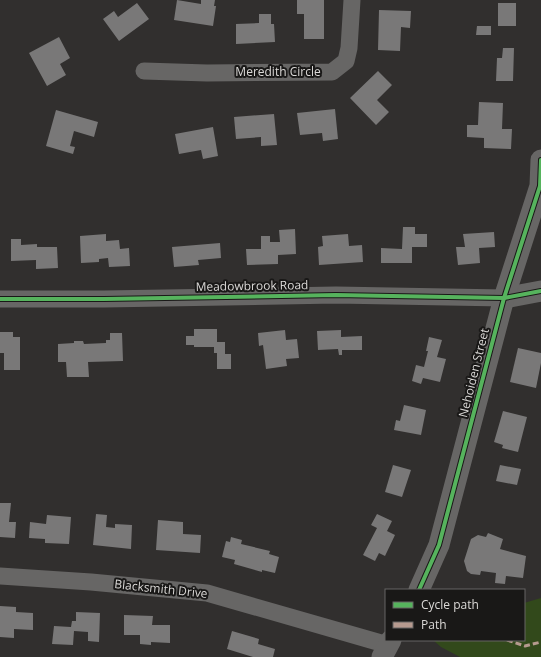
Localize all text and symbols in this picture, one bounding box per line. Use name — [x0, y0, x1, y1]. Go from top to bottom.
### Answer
street label: Meredith Circle — [235, 63, 321, 80]
street label: Meadowbrook Road — [195, 276, 309, 295]
street label: Nehoiden Street — [454, 326, 493, 419]
street label: Blacksmith Drive — [114, 575, 209, 602]
legend — [385, 589, 525, 641]
text: Cycle path — [421, 596, 479, 613]
text: Path — [421, 616, 447, 633]

